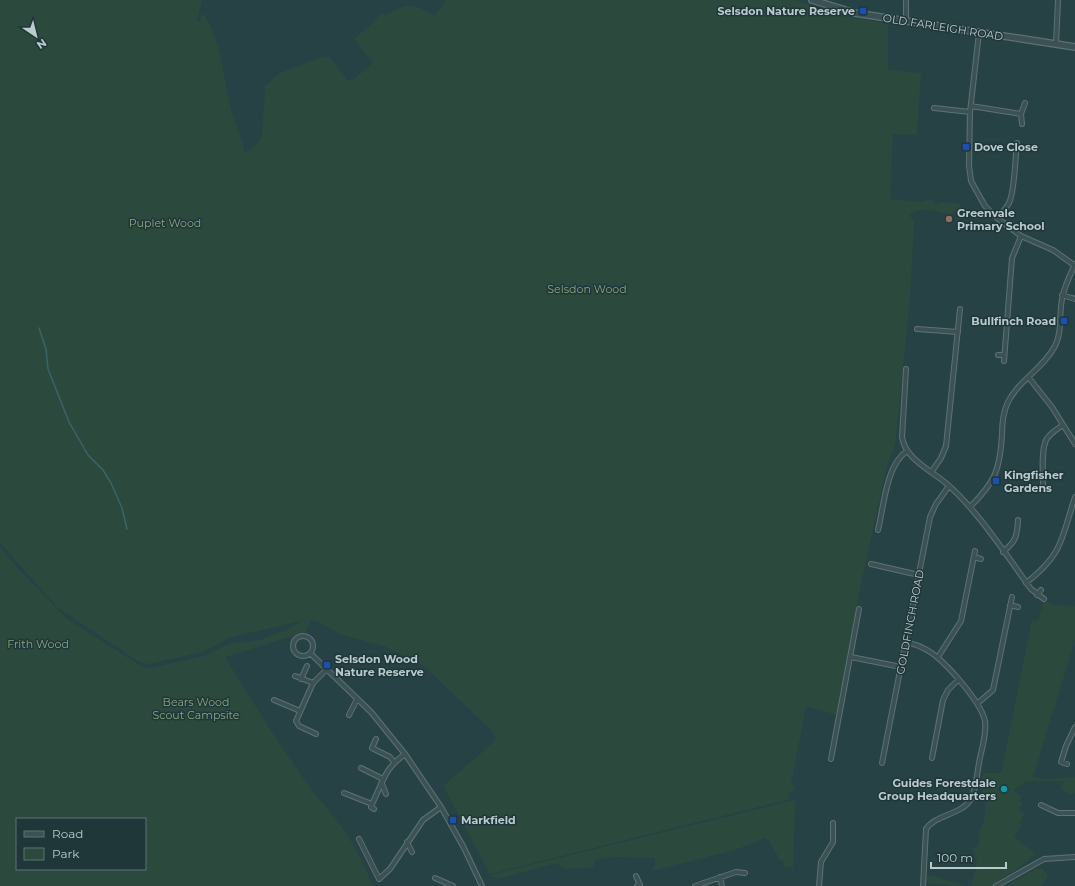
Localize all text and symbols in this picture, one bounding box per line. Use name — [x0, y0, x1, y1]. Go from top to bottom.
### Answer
place label: Selsdon Nature Reserve — [718, 4, 855, 18]
marker: Selsdon Nature Reserve — [858, 6, 868, 16]
street label: OLD FARLEIGH ROAD — [882, 11, 1004, 43]
north arrow — [16, 16, 56, 56]
text: N — [34, 36, 49, 52]
place label: Dove Close — [974, 140, 1038, 154]
marker: Dove Close — [961, 142, 971, 152]
place label: Greenvale Primary School — [957, 206, 1045, 233]
marker: Greenvale Primary School — [944, 214, 954, 224]
park label: Puplet Wood — [129, 216, 201, 230]
park label: Selsdon Wood — [547, 282, 627, 296]
place label: Bullfinch Road — [971, 314, 1056, 328]
marker: Bullfinch Road — [1059, 316, 1069, 326]
place label: Kingfisher Gardens — [1004, 468, 1064, 495]
marker: Kingfisher Gardens — [991, 476, 1001, 486]
street label: GOLDFINCH ROAD — [893, 569, 927, 675]
park label: Frith Wood — [7, 637, 69, 651]
place label: Selsdon Wood Nature Reserve — [335, 652, 424, 679]
marker: Selsdon Wood Nature Reserve — [322, 660, 332, 670]
park label: Bears Wood Scout Campsite — [153, 695, 240, 722]
place label: Guides Forestdale Group Headquarters — [878, 776, 996, 803]
marker: Guides Forestdale Group Headquarters — [999, 784, 1009, 794]
place label: Markfield — [461, 813, 516, 827]
marker: Markfield — [448, 815, 458, 825]
legend — [16, 818, 146, 870]
text: Road — [52, 826, 83, 841]
scale bar — [931, 844, 1006, 870]
text: Park — [52, 846, 80, 861]
text: 100 m — [937, 850, 973, 865]

